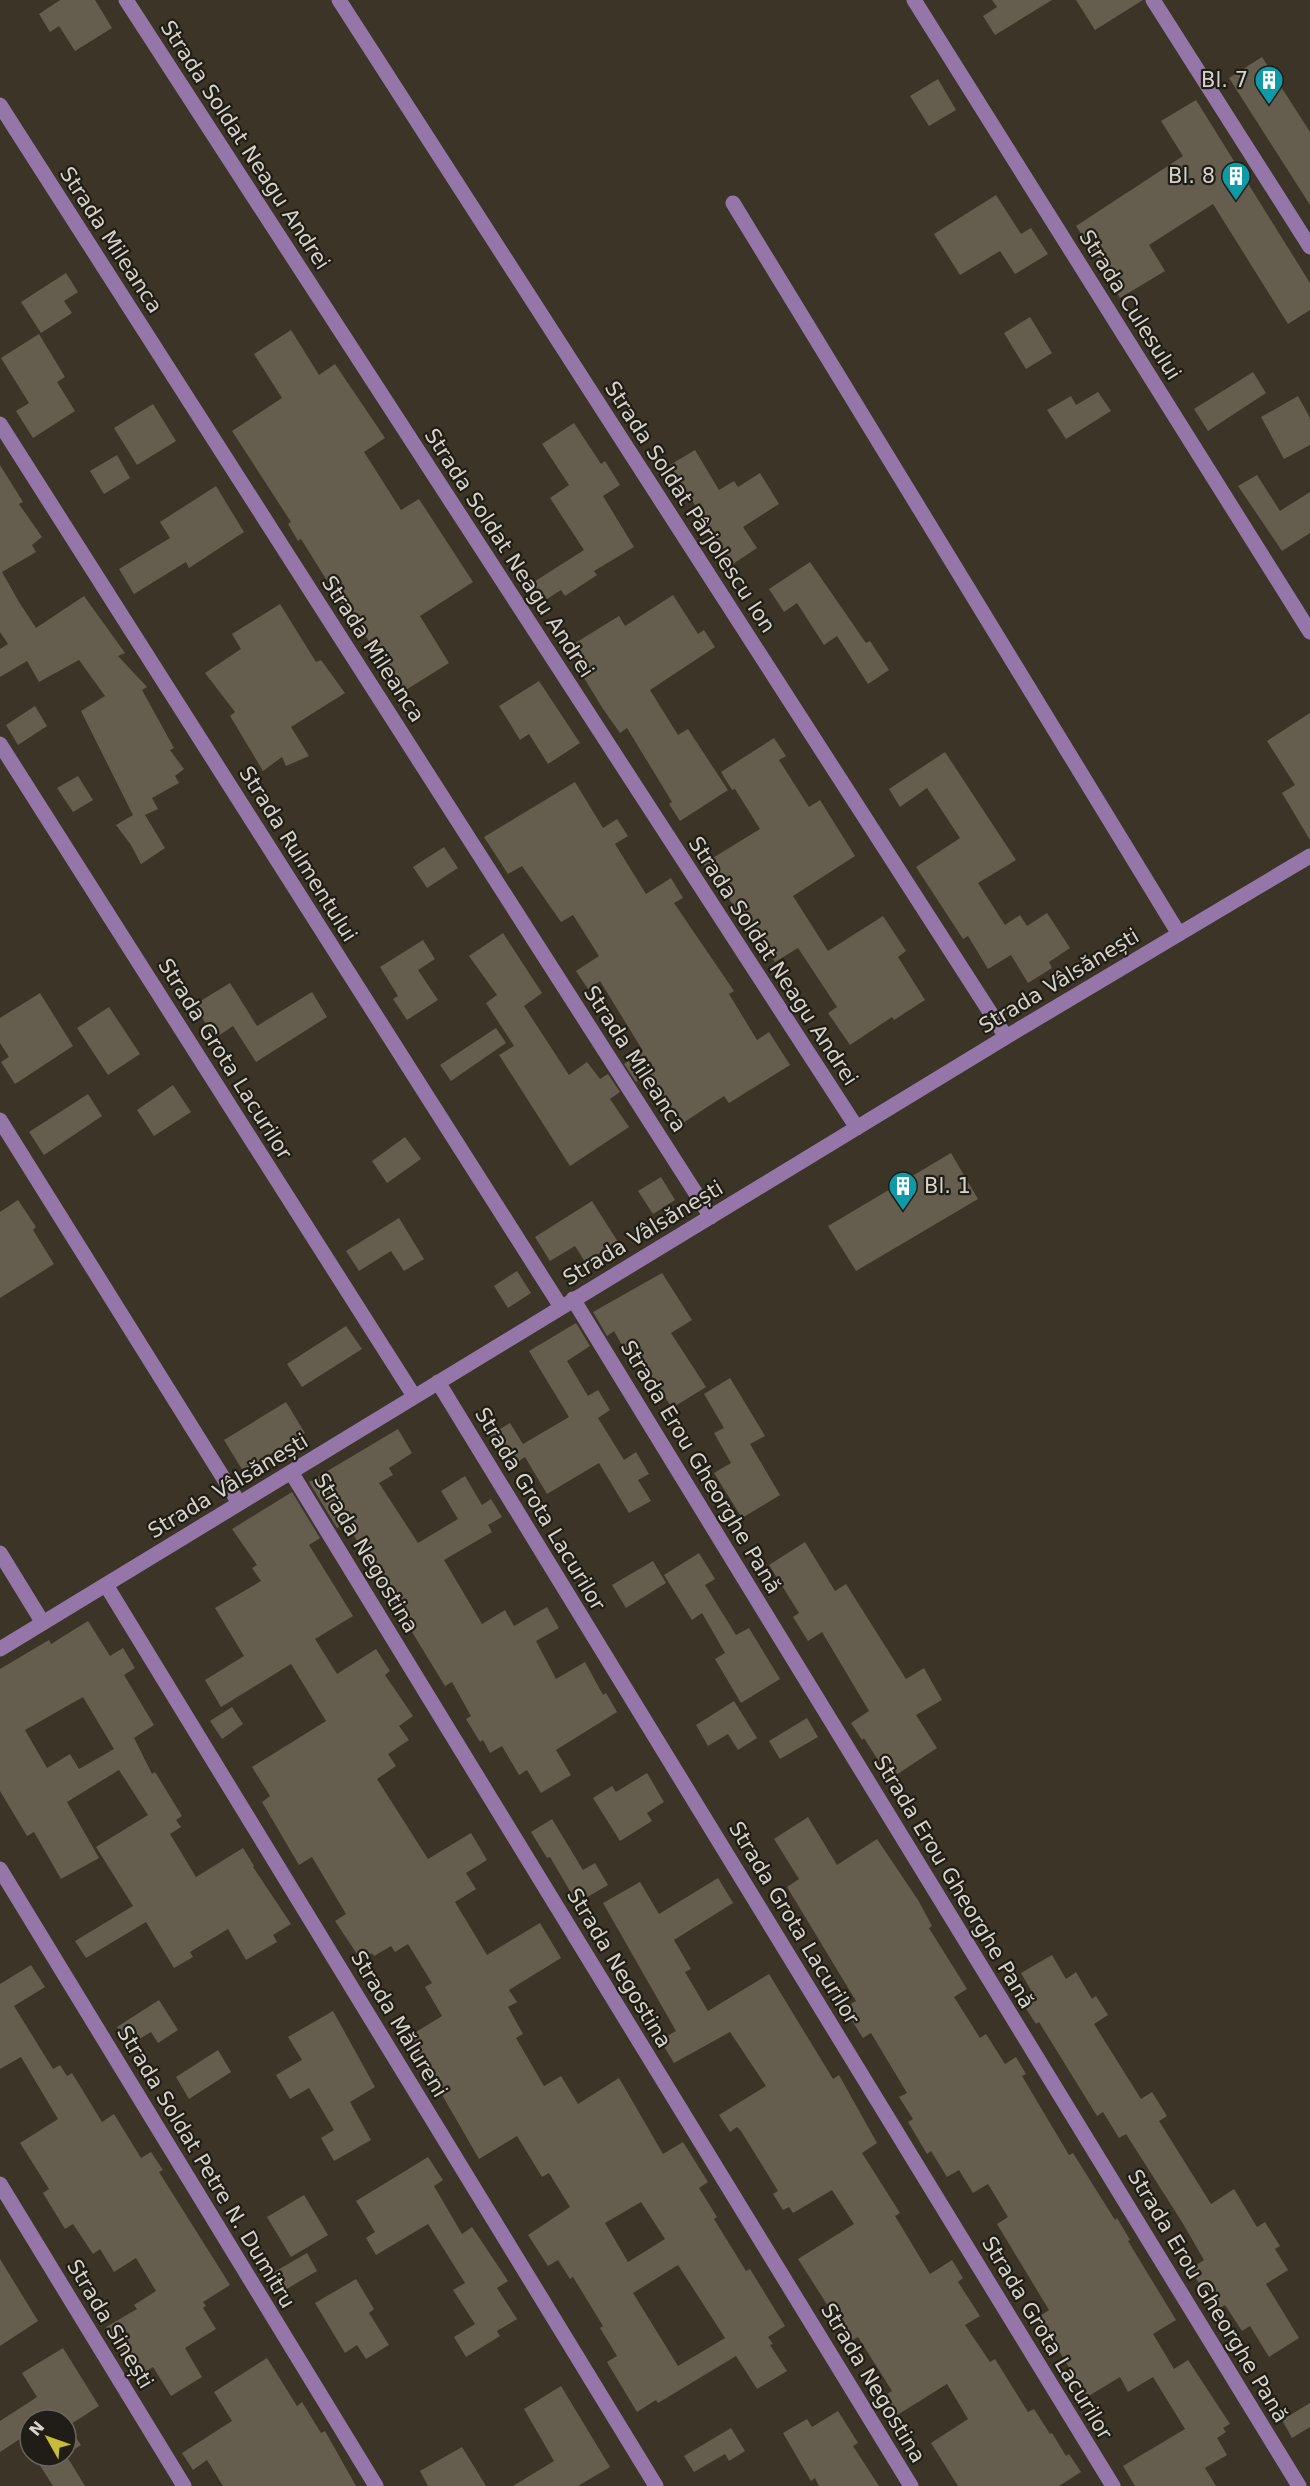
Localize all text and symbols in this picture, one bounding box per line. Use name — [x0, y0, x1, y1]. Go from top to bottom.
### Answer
street label: Strada Soldat Neagu Andrei — [155, 16, 335, 274]
building icon: Bl. 7 — [1253, 64, 1285, 106]
place label: Bl. 7 — [1201, 68, 1248, 92]
building icon: Bl. 8 — [1220, 160, 1252, 202]
street label: Strada Mileanca — [55, 162, 167, 318]
place label: Bl. 8 — [1168, 164, 1215, 188]
street label: Strada Culesului — [1074, 226, 1186, 384]
street label: Strada Soldat Pârjolescu Ion — [600, 377, 780, 637]
street label: Strada Soldat Neagu Andrei — [419, 424, 599, 682]
street label: Strada Mileanca — [317, 571, 429, 727]
street label: Strada Rulmentului — [234, 762, 362, 946]
street label: Strada Soldat Neagu Andrei — [683, 832, 863, 1090]
street label: Strada Vâlsănești — [975, 924, 1143, 1038]
street label: Strada Grota Lacurilor — [153, 954, 297, 1164]
street label: Strada Mileanca — [579, 981, 691, 1137]
building icon: Bl. 1 — [887, 1170, 919, 1212]
place label: Bl. 1 — [924, 1174, 971, 1198]
street label: Strada Vâlsănești — [559, 1176, 727, 1290]
street label: Strada Erou Gheorghe Pană — [616, 1336, 786, 1598]
street label: Strada Grota Lacurilor — [470, 1403, 610, 1615]
street label: Strada Vâlsănești — [144, 1429, 312, 1543]
street label: Strada Negostina — [309, 1469, 423, 1637]
street label: Strada Erou Gheorghe Pană — [869, 1751, 1039, 2013]
street label: Strada Grota Lacurilor — [724, 1817, 864, 2029]
street label: Strada Negostina — [562, 1884, 676, 2052]
street label: Strada Mălureni — [346, 1947, 452, 2101]
street label: Strada Soldat Petre N. Dumitru — [112, 2022, 300, 2312]
street label: Strada Erou Gheorghe Pană — [1123, 2165, 1293, 2427]
street label: Strada Grota Lacurilor — [977, 2232, 1117, 2444]
street label: Strada Sinești — [62, 2255, 158, 2393]
street label: Strada Negostina — [816, 2299, 930, 2467]
north arrow — [18, 2408, 78, 2468]
text: N — [25, 2417, 48, 2440]

